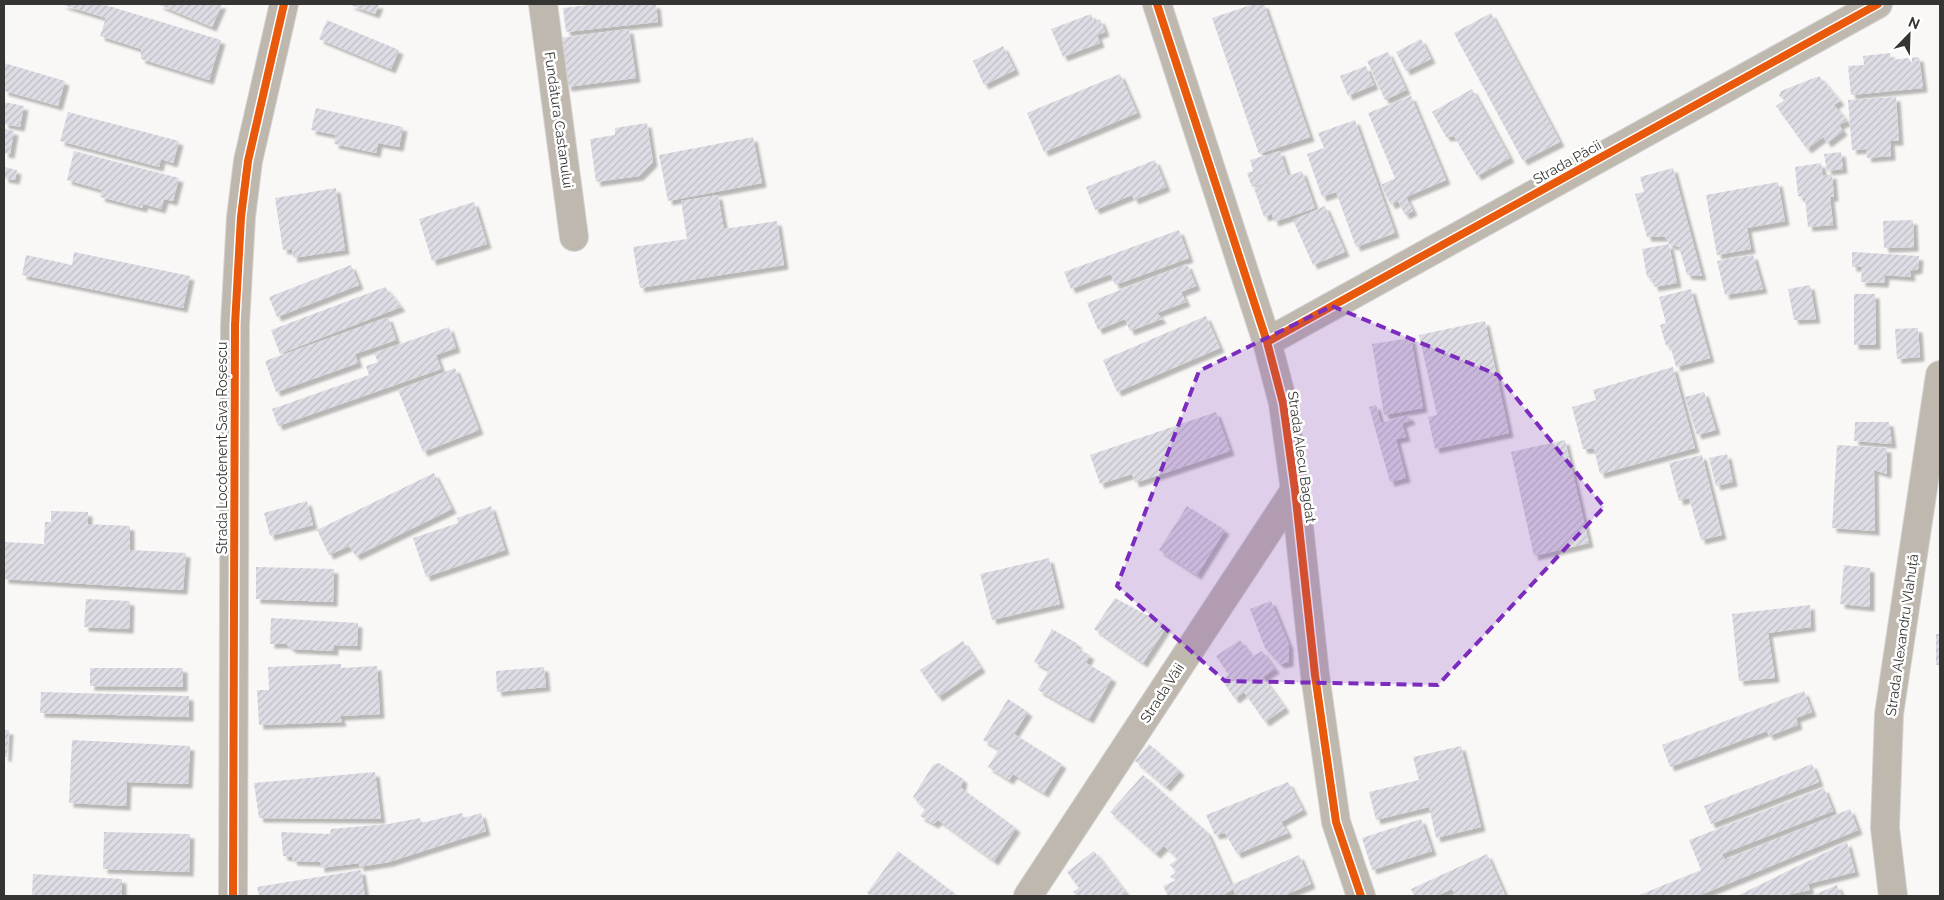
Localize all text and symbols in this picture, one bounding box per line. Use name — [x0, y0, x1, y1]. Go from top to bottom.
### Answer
north arrow — [1884, 10, 1934, 60]
text: N — [1906, 14, 1922, 32]
street label: Fundătura Castanului — [542, 51, 576, 189]
street label: Strada Păcii — [1530, 137, 1604, 187]
street label: Strada Locotenent Sava Roșescu — [214, 342, 230, 554]
street label: Strada Alecu Bagdat — [1285, 390, 1319, 524]
street label: Strada Alexandru Vlahuță — [1883, 553, 1921, 717]
street label: Strada Văii — [1137, 660, 1187, 726]

